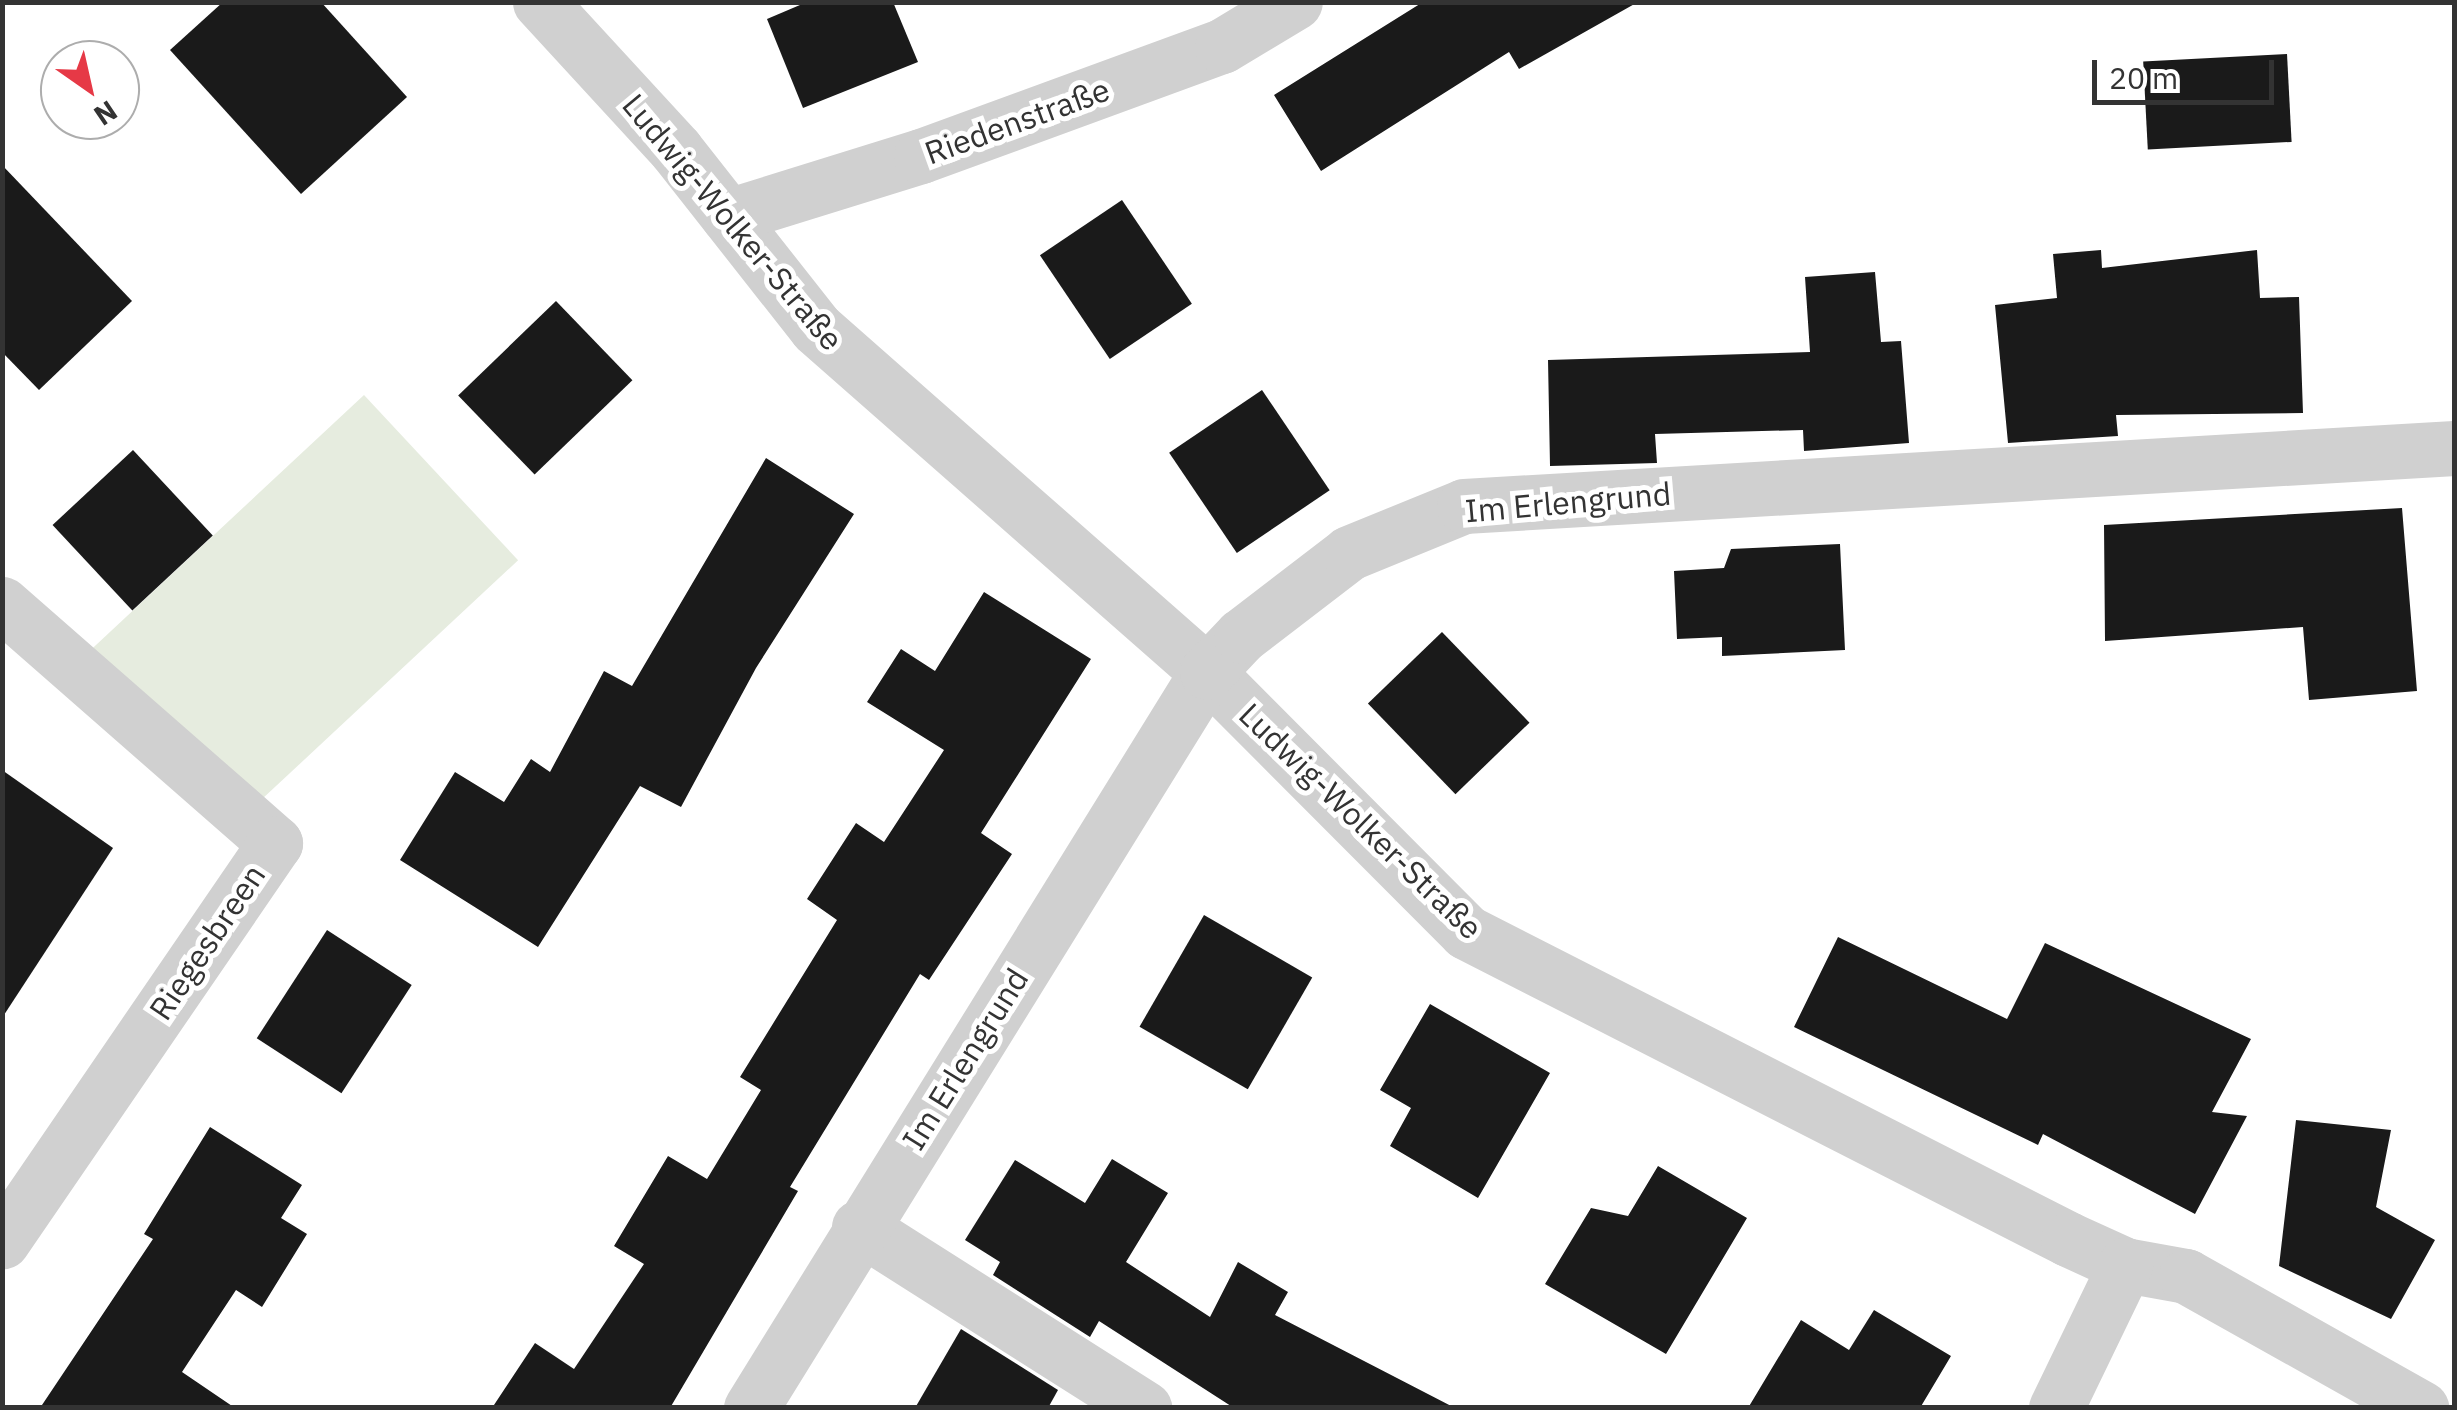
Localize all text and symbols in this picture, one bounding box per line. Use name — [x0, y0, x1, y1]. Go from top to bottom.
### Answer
north arrow — [40, 40, 140, 140]
scale bar — [2097, 40, 2280, 102]
text: 20 m — [2109, 58, 2178, 97]
street label: Riedenstraße — [919, 70, 1115, 172]
street label: Ludwig-Wolker-Straße — [615, 86, 851, 358]
text: N — [87, 93, 125, 135]
street label: Im Erlengrund — [1463, 474, 1673, 530]
street label: Ludwig-Wolker-Straße — [1232, 695, 1490, 947]
street label: Riegesbreen — [141, 857, 273, 1027]
street label: Im Erlengrund — [894, 961, 1036, 1157]

